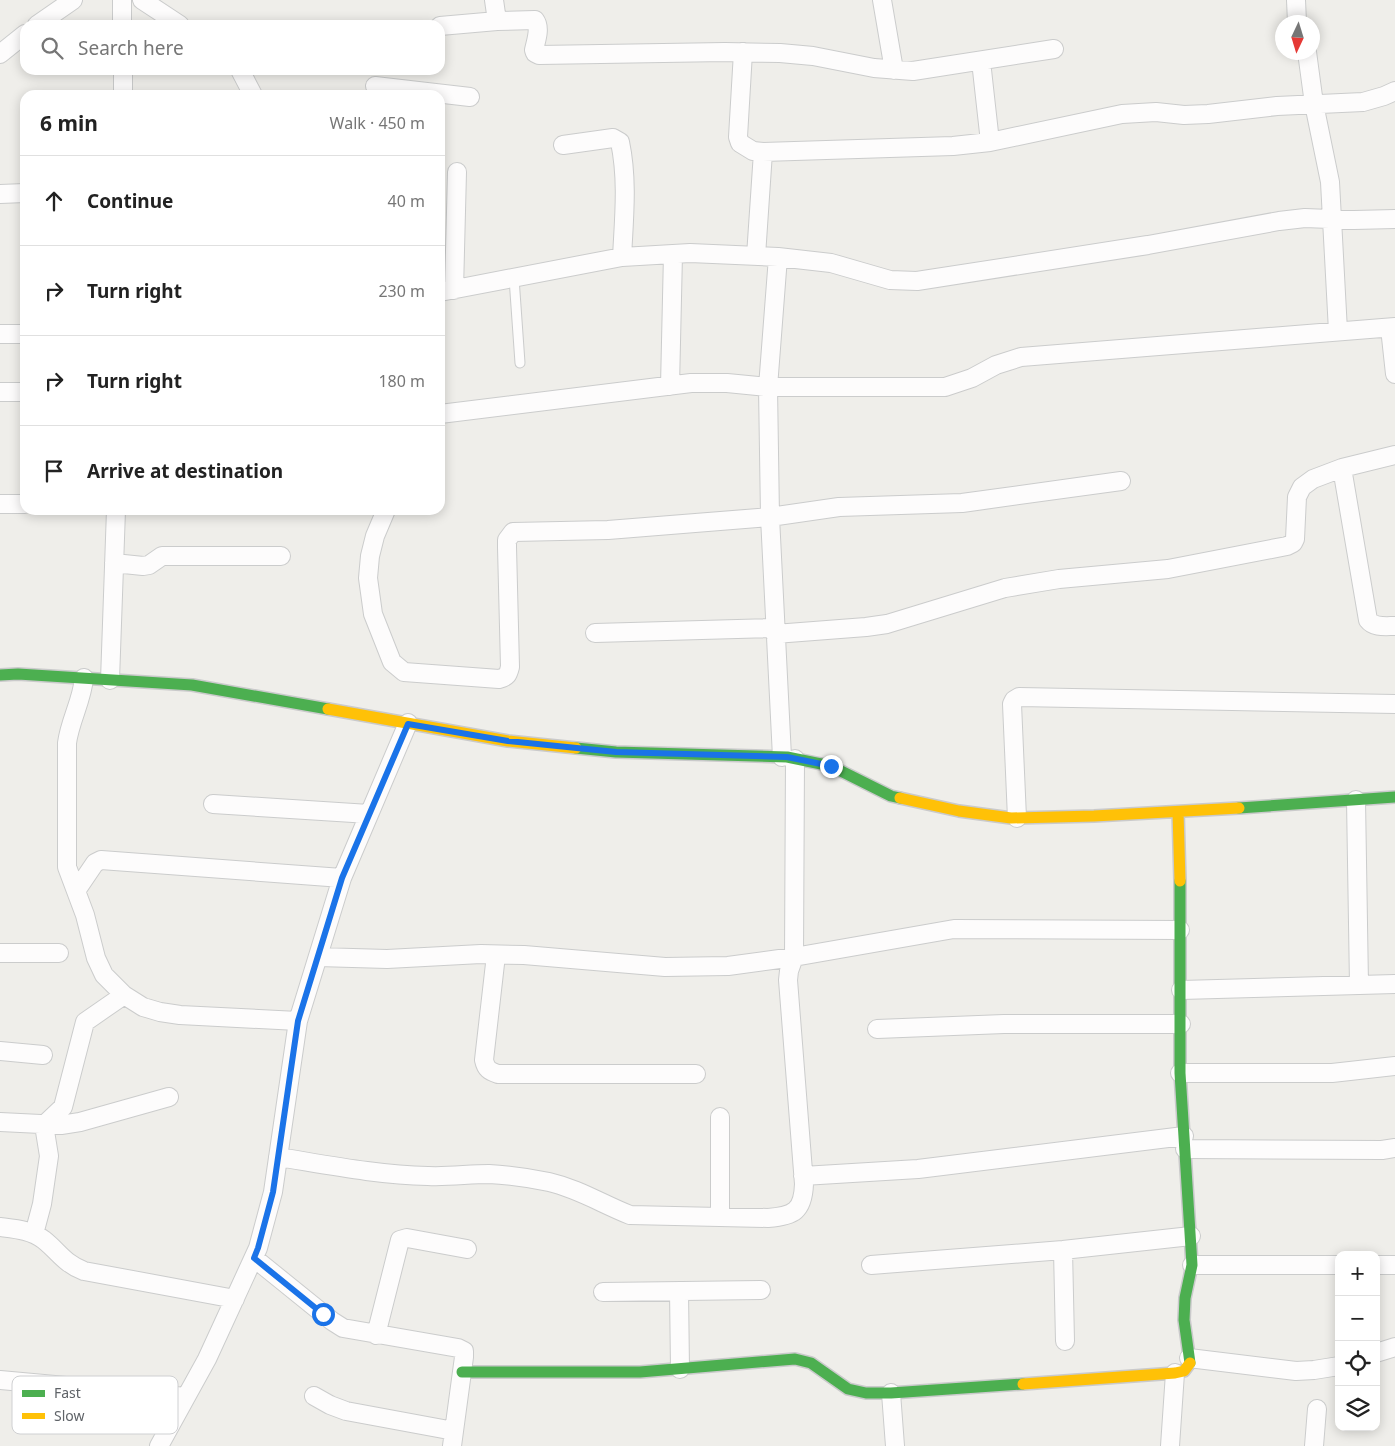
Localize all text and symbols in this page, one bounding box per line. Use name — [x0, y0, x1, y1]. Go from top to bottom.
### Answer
north arrow — [1275, 15, 1320, 60]
search box — [20, 20, 445, 75]
icon: search — [38, 34, 66, 62]
text: Search here — [78, 35, 184, 61]
text: 6 min — [40, 109, 98, 137]
text: Walk · 450 m — [330, 112, 425, 134]
icon: ahead — [40, 187, 68, 215]
text: Continue — [87, 188, 173, 214]
text: 40 m — [388, 190, 425, 212]
icon: right — [40, 277, 68, 305]
text: Turn right — [87, 278, 182, 304]
text: 230 m — [378, 280, 425, 302]
icon: right — [40, 367, 68, 395]
text: Turn right — [87, 368, 182, 394]
text: 180 m — [378, 370, 425, 392]
icon: arrive — [40, 457, 68, 485]
text: Arrive at destination — [87, 458, 283, 484]
route end — [820, 755, 843, 778]
map controls — [1335, 1251, 1380, 1431]
button: + — [1335, 1251, 1380, 1296]
button: − — [1335, 1296, 1380, 1341]
route start — [312, 1303, 335, 1326]
button: locate — [1335, 1341, 1380, 1386]
legend — [12, 1376, 178, 1434]
text: Fast — [54, 1383, 81, 1402]
button: layers — [1335, 1386, 1380, 1431]
text: Slow — [54, 1406, 85, 1425]

